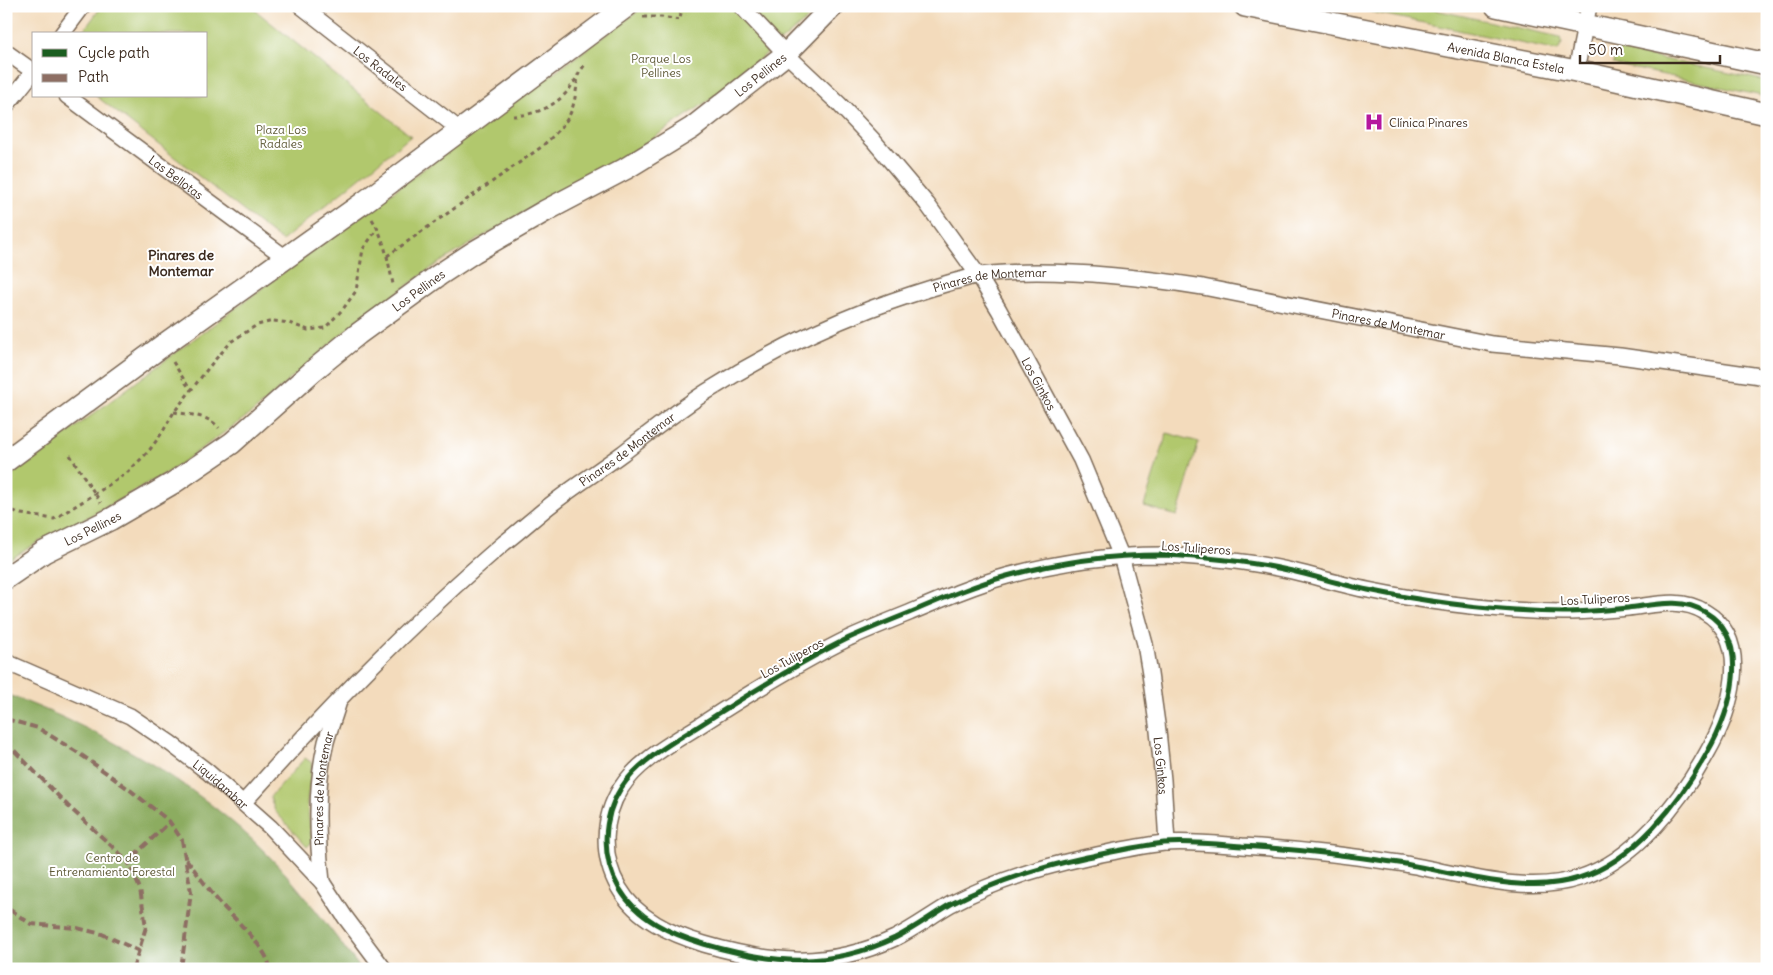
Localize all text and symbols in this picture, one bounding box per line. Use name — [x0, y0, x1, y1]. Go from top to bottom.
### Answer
legend — [32, 32, 208, 98]
scale bar — [1580, 32, 1720, 64]
street label: Avenida Blanca Estela — [1446, 38, 1566, 76]
text: 50 m — [1588, 40, 1623, 59]
street label: Los Radales — [351, 42, 411, 94]
text: Cycle path — [78, 43, 150, 62]
street label: Los Pellines — [731, 49, 789, 99]
park label: Parque Los Pellines — [631, 51, 691, 80]
text: Path — [78, 67, 109, 86]
hospital icon: Clínica Pinares — [1363, 111, 1385, 133]
place label: Clínica Pinares — [1389, 115, 1468, 130]
park label: Plaza Los Radales — [256, 122, 306, 151]
street label: Las Bellotas — [146, 152, 207, 202]
district label: Pinares de Montemar — [148, 246, 214, 280]
street label: Pinares de Montemar — [931, 264, 1047, 295]
street label: Los Pellines — [389, 266, 448, 314]
street label: Pinares de Montemar — [1331, 305, 1447, 342]
street label: Los Ginkos — [1019, 355, 1060, 413]
street label: Pinares de Montemar — [576, 409, 678, 489]
street label: Los Pellines — [61, 507, 124, 549]
street label: Los Tuliperos — [1161, 538, 1231, 558]
street label: Los Tuliperos — [1560, 590, 1630, 608]
street label: Los Tuliperos — [758, 635, 826, 681]
street label: Pinares de Montemar — [310, 729, 336, 846]
street label: Los Ginkos — [1151, 736, 1171, 795]
street label: Liquidambar — [190, 756, 252, 812]
park label: Centro de Entrenamiento Forestal — [49, 850, 175, 879]

